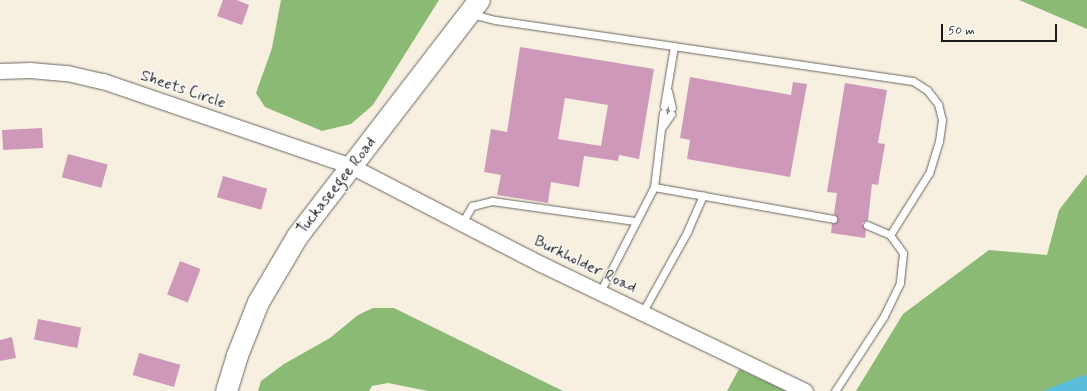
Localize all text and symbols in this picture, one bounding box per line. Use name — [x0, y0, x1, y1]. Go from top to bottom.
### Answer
scale bar — [943, 16, 1059, 42]
text: 50 m — [948, 23, 975, 39]
street label: Sheets Circle — [137, 66, 229, 114]
street label: Tuckaseegee Road — [293, 134, 381, 238]
street label: Burkholder Road — [531, 232, 639, 298]

